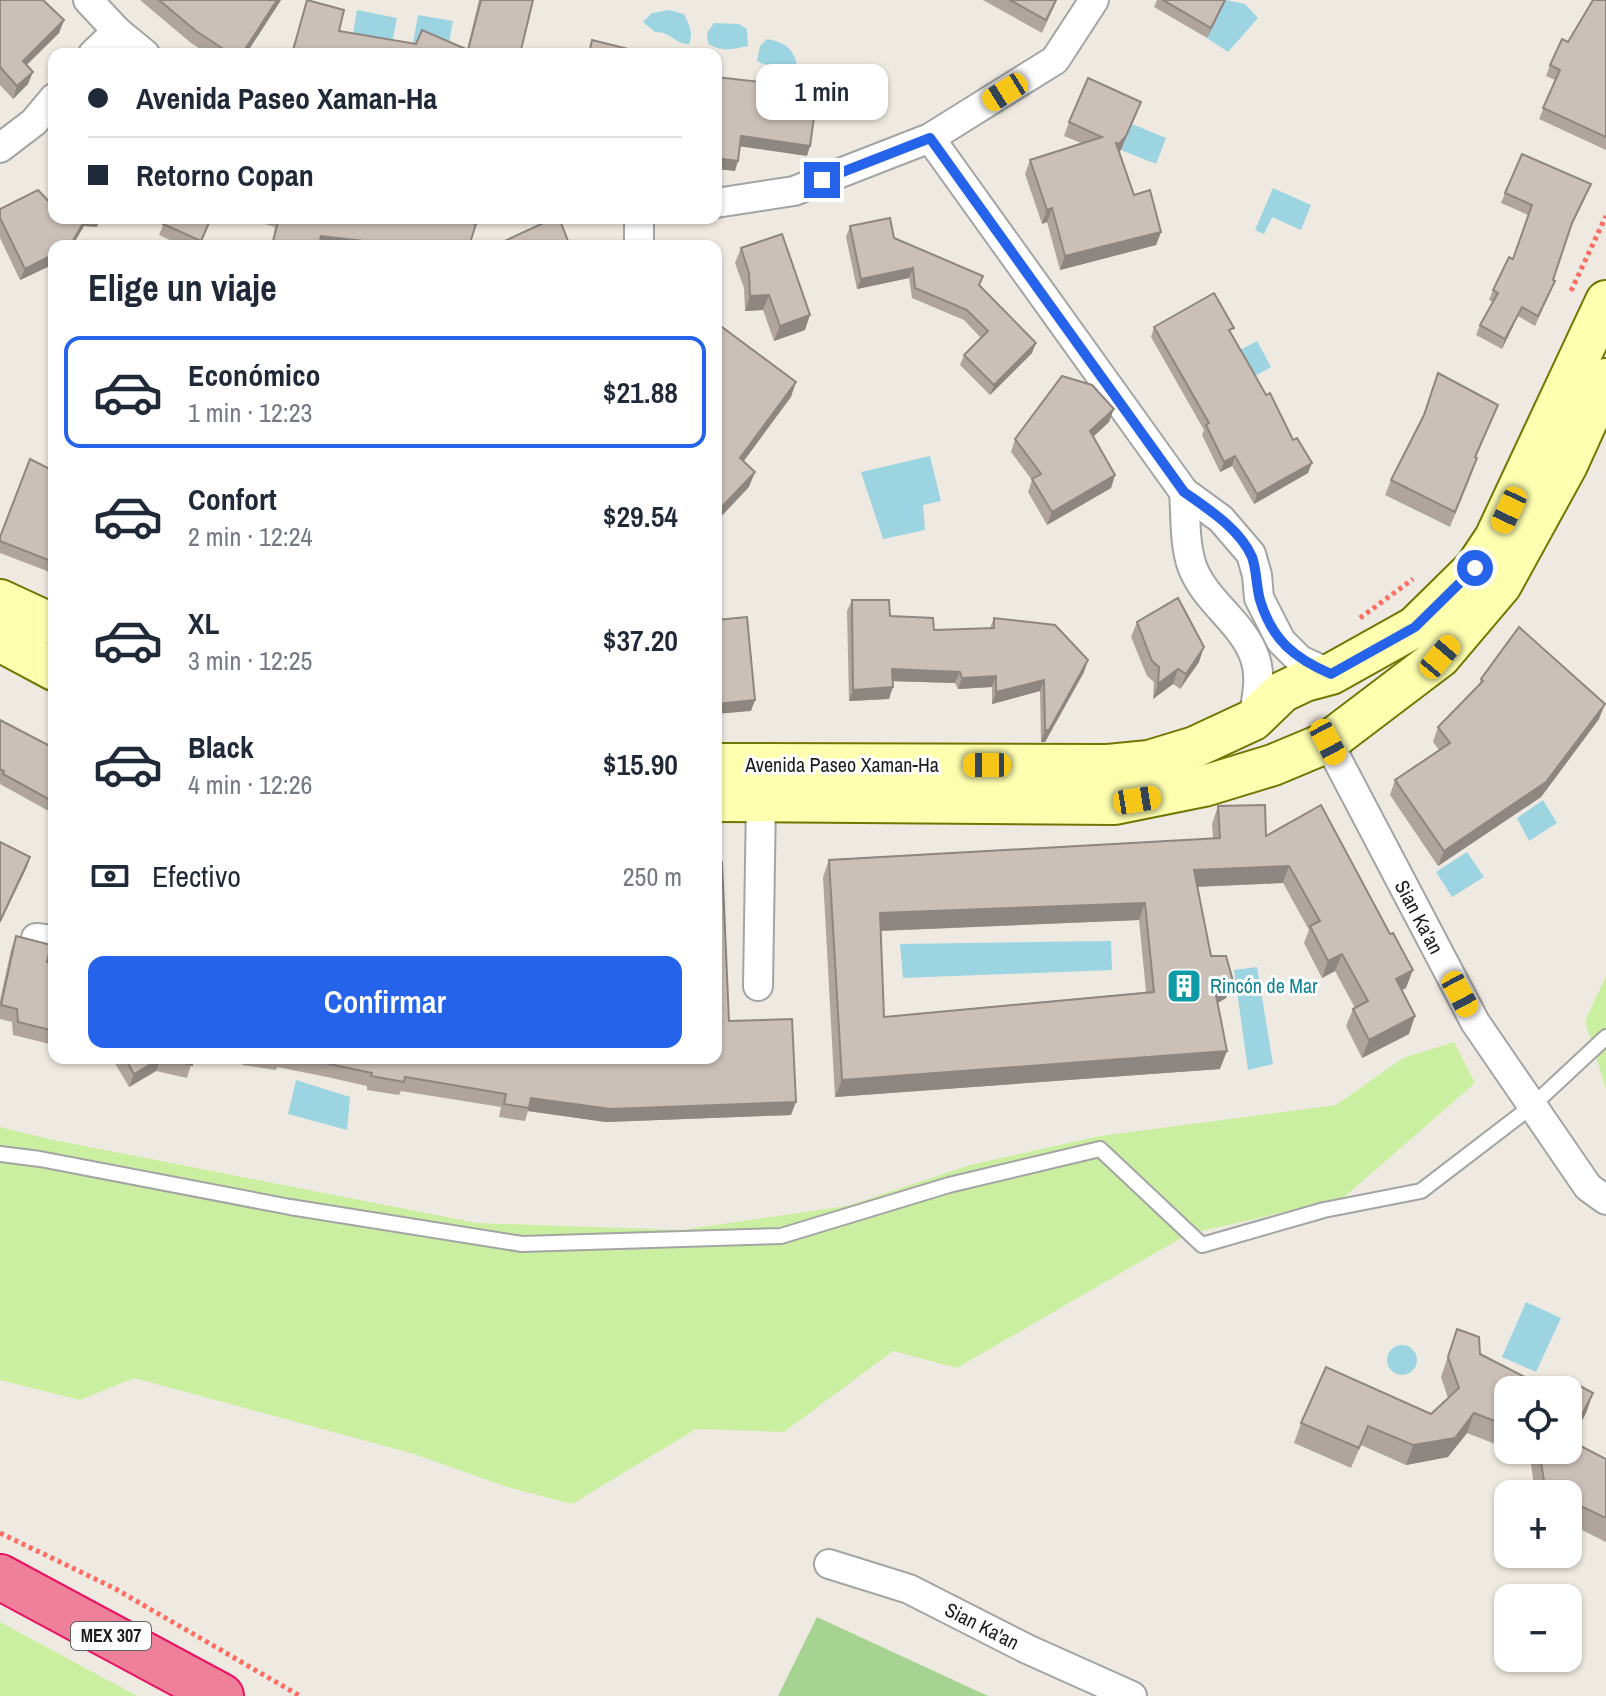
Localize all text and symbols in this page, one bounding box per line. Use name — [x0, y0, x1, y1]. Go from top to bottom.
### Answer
callout: 1 min — [756, 64, 888, 120]
car — [978, 69, 1032, 115]
text: 1 min — [795, 74, 849, 109]
text: Avenida Paseo Xaman-Ha — [136, 78, 437, 118]
text: Retorno Copan — [136, 155, 314, 195]
route end — [804, 162, 840, 198]
text: Elige un viaje — [88, 264, 277, 312]
text: Económico — [188, 355, 321, 395]
icon: car — [92, 356, 164, 428]
text: $21.88 — [603, 372, 678, 412]
text: 1 min · 12:23 — [188, 395, 312, 430]
text: Confort — [188, 479, 277, 519]
icon: car — [92, 480, 164, 552]
car — [1488, 483, 1530, 537]
text: $29.54 — [603, 496, 678, 536]
text: 2 min · 12:24 — [188, 519, 312, 554]
route start — [1457, 550, 1493, 586]
text: XL — [188, 603, 219, 643]
icon: car — [92, 604, 164, 676]
text: $37.20 — [603, 620, 678, 660]
car — [1415, 631, 1465, 683]
text: 3 min · 12:25 — [188, 643, 312, 678]
car — [1306, 715, 1350, 769]
text: Black — [188, 727, 254, 767]
icon: car — [92, 728, 164, 800]
text: $15.90 — [603, 744, 678, 784]
street label: Avenida Paseo Xaman-Ha — [744, 751, 939, 778]
car — [963, 753, 1011, 777]
text: 4 min · 12:26 — [188, 767, 312, 802]
car — [1111, 784, 1163, 816]
icon: cash — [88, 854, 132, 898]
text: Efectivo — [152, 856, 241, 896]
text: 250 m — [623, 859, 682, 894]
street label: Sian Ka'an — [1389, 875, 1450, 958]
button: Confirmar — [88, 956, 682, 1048]
building icon: Rincón de Mar — [1165, 967, 1203, 1005]
car — [1438, 967, 1482, 1021]
place label: Rincón de Mar — [1210, 972, 1318, 999]
map controls — [1494, 1376, 1582, 1672]
button: locate — [1494, 1376, 1582, 1464]
button: + — [1494, 1480, 1582, 1568]
button: − — [1494, 1584, 1582, 1672]
street label: Sian Ka'an — [941, 1595, 1024, 1656]
road number: MEX 307 — [71, 1622, 151, 1650]

